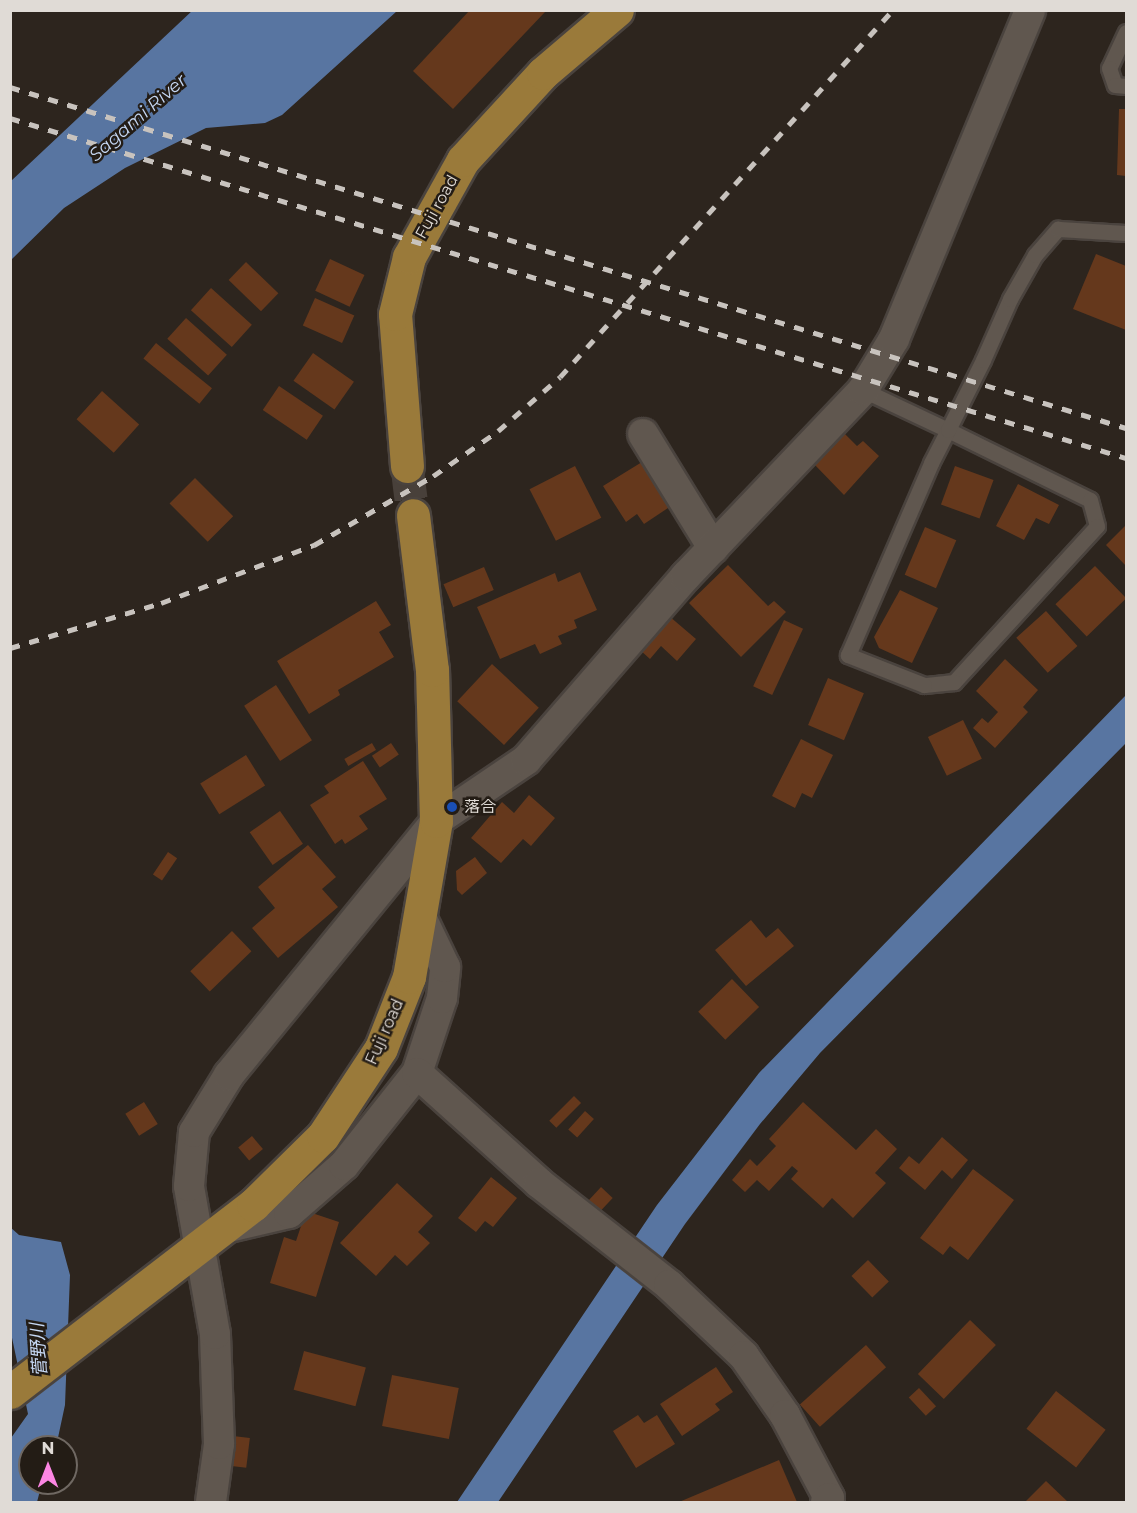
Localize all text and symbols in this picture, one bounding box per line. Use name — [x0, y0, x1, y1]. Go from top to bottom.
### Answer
water label: Sagami River — [85, 70, 191, 166]
street label: Fuji road — [412, 172, 462, 242]
place label: 落合 — [464, 797, 496, 817]
marker: 落合 — [445, 800, 459, 814]
street label: Fuji road — [362, 996, 408, 1068]
water label: 菅野川 — [26, 1322, 52, 1378]
north arrow — [18, 1435, 78, 1495]
text: N — [42, 1439, 54, 1458]

